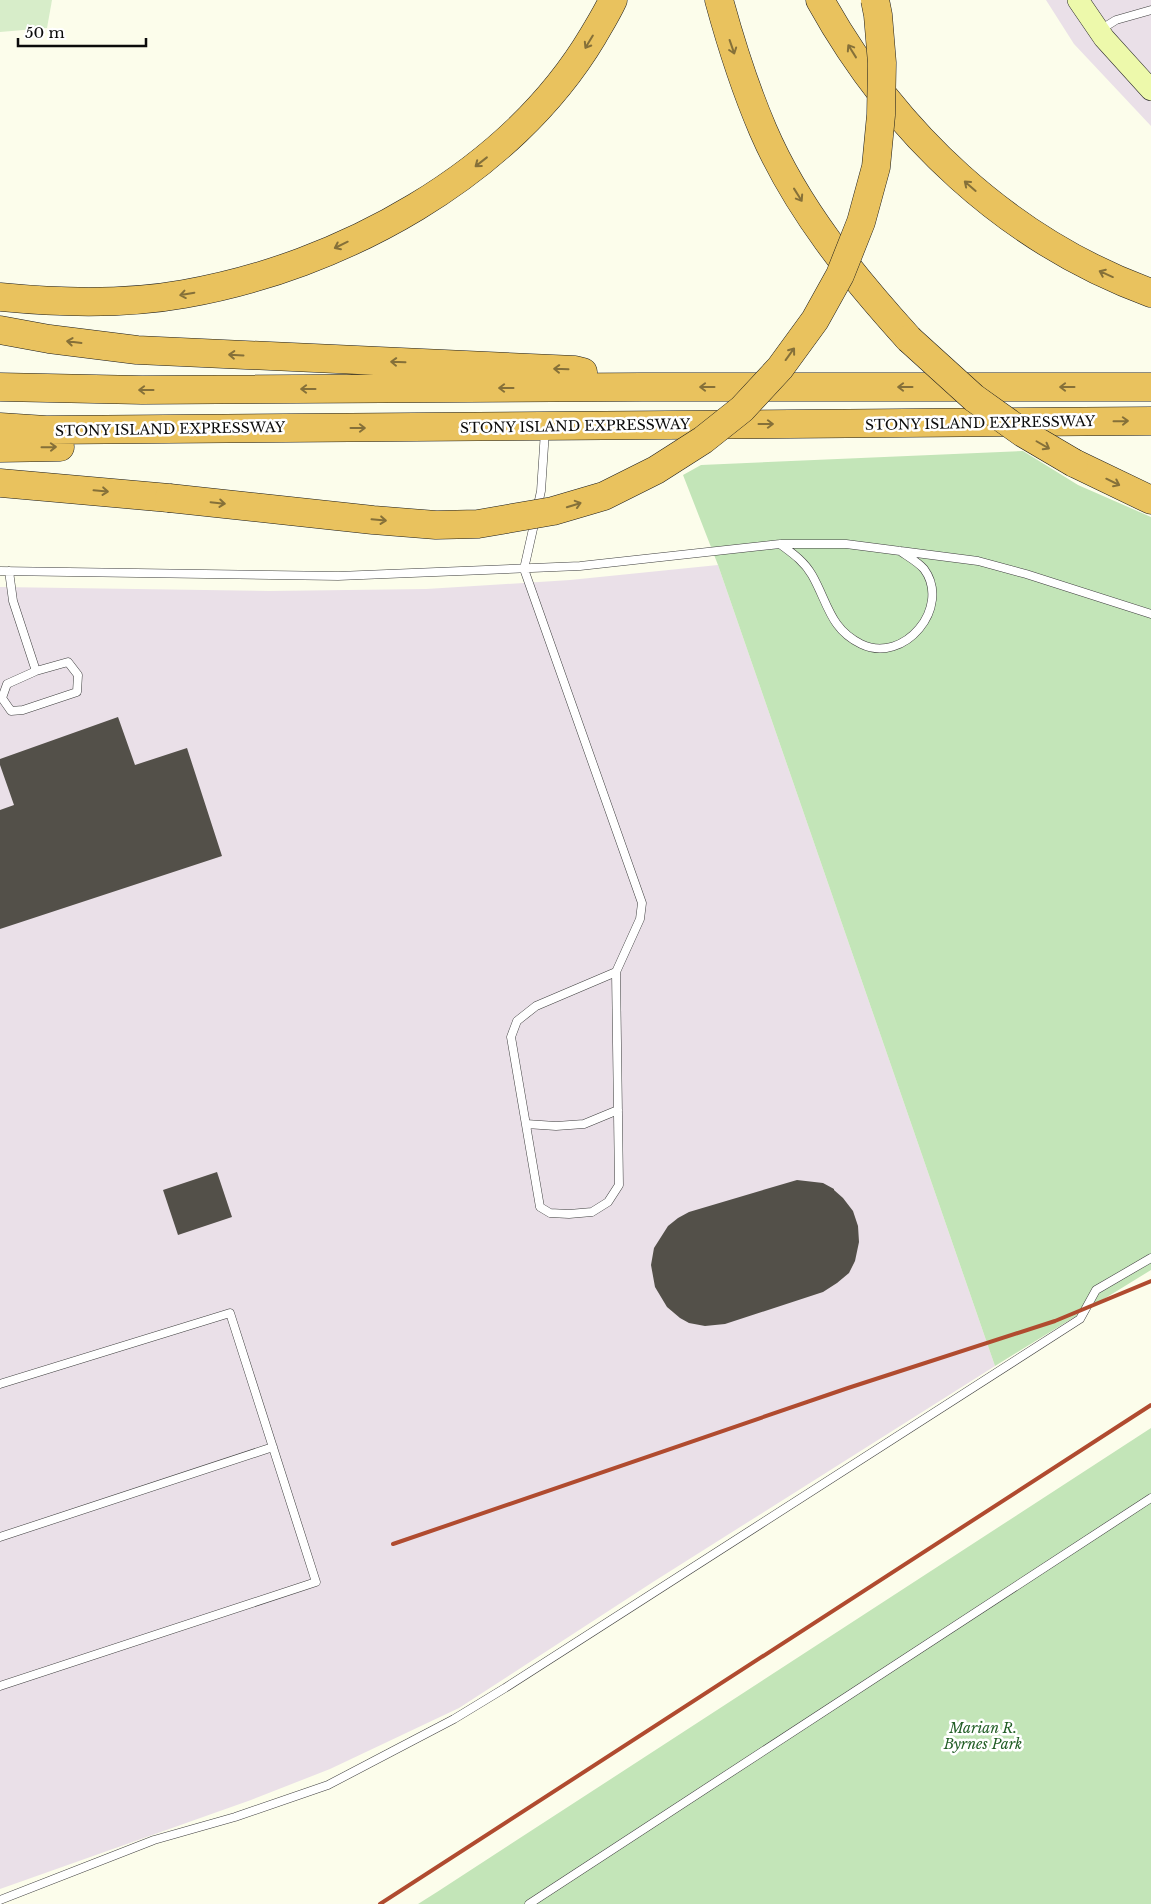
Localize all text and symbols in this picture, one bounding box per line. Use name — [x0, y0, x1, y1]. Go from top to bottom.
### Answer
scale bar — [18, 15, 145, 47]
text: 50 m — [25, 23, 65, 42]
one-way arrow — [584, 35, 594, 50]
one-way arrow — [728, 39, 738, 55]
one-way arrow — [846, 45, 856, 59]
one-way arrow — [474, 156, 487, 167]
one-way arrow — [964, 181, 977, 192]
one-way arrow — [792, 188, 803, 202]
one-way arrow — [334, 241, 349, 251]
one-way arrow — [1099, 269, 1114, 278]
one-way arrow — [179, 289, 195, 299]
one-way arrow — [66, 337, 82, 347]
one-way arrow — [785, 347, 795, 361]
one-way arrow — [228, 350, 244, 359]
one-way arrow — [390, 357, 406, 366]
one-way arrow — [553, 364, 569, 374]
one-way arrow — [700, 382, 716, 392]
one-way arrow — [897, 382, 914, 392]
one-way arrow — [1060, 382, 1076, 392]
one-way arrow — [498, 383, 514, 393]
one-way arrow — [301, 384, 317, 394]
one-way arrow — [138, 385, 154, 395]
street label: STONY ISLAND EXPRESSWAY — [865, 412, 1096, 434]
street label: STONY ISLAND EXPRESSWAY — [460, 415, 691, 437]
one-way arrow — [1112, 416, 1129, 426]
street label: STONY ISLAND EXPRESSWAY — [55, 418, 286, 440]
one-way arrow — [758, 420, 774, 429]
one-way arrow — [350, 423, 366, 433]
one-way arrow — [1036, 440, 1050, 450]
one-way arrow — [40, 443, 56, 452]
one-way arrow — [1105, 477, 1120, 487]
one-way arrow — [93, 486, 109, 496]
one-way arrow — [209, 498, 225, 508]
one-way arrow — [566, 499, 582, 509]
one-way arrow — [371, 516, 387, 525]
park label: Marian R. Byrnes Park — [943, 1719, 1022, 1753]

